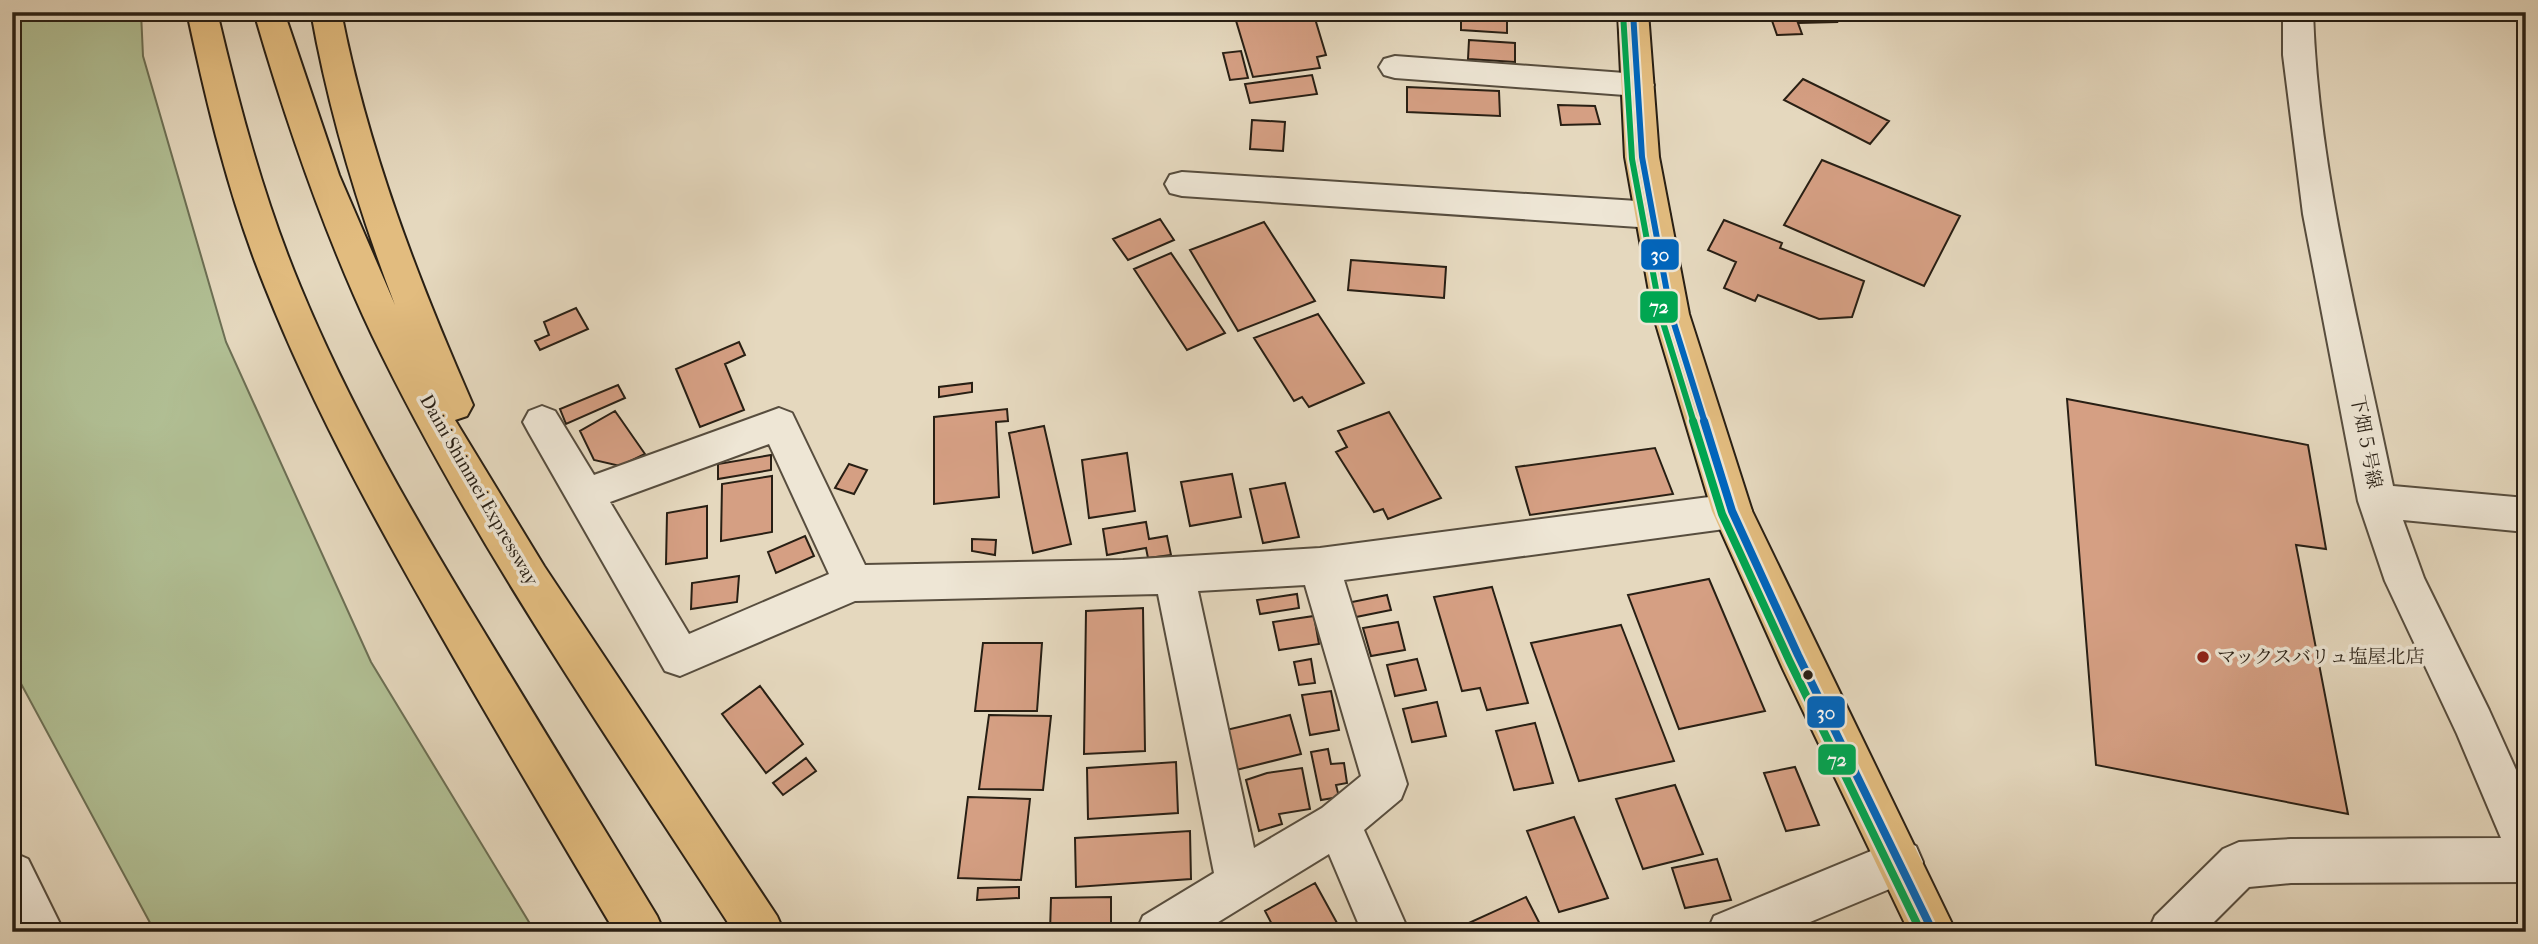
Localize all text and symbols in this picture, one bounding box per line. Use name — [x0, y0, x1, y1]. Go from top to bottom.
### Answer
line badge: 30 — [1640, 238, 1680, 271]
text: 30 — [1651, 244, 1669, 266]
line badge: 72 — [1639, 290, 1679, 324]
text: 72 — [1649, 296, 1669, 318]
street label: Daini Shinmei Expressway — [415, 390, 543, 590]
street label: 下畑５号線 — [2346, 393, 2386, 491]
place label: マックスバリュ塩屋北店 — [2217, 646, 2424, 668]
marker: マックスバリュ塩屋北店 — [2195, 649, 2211, 665]
unlabelled marker — [1801, 668, 1815, 682]
line badge: 30 — [1806, 695, 1846, 729]
text: 30 — [1817, 702, 1835, 724]
line badge: 72 — [1817, 743, 1857, 776]
text: 72 — [1827, 749, 1847, 771]

